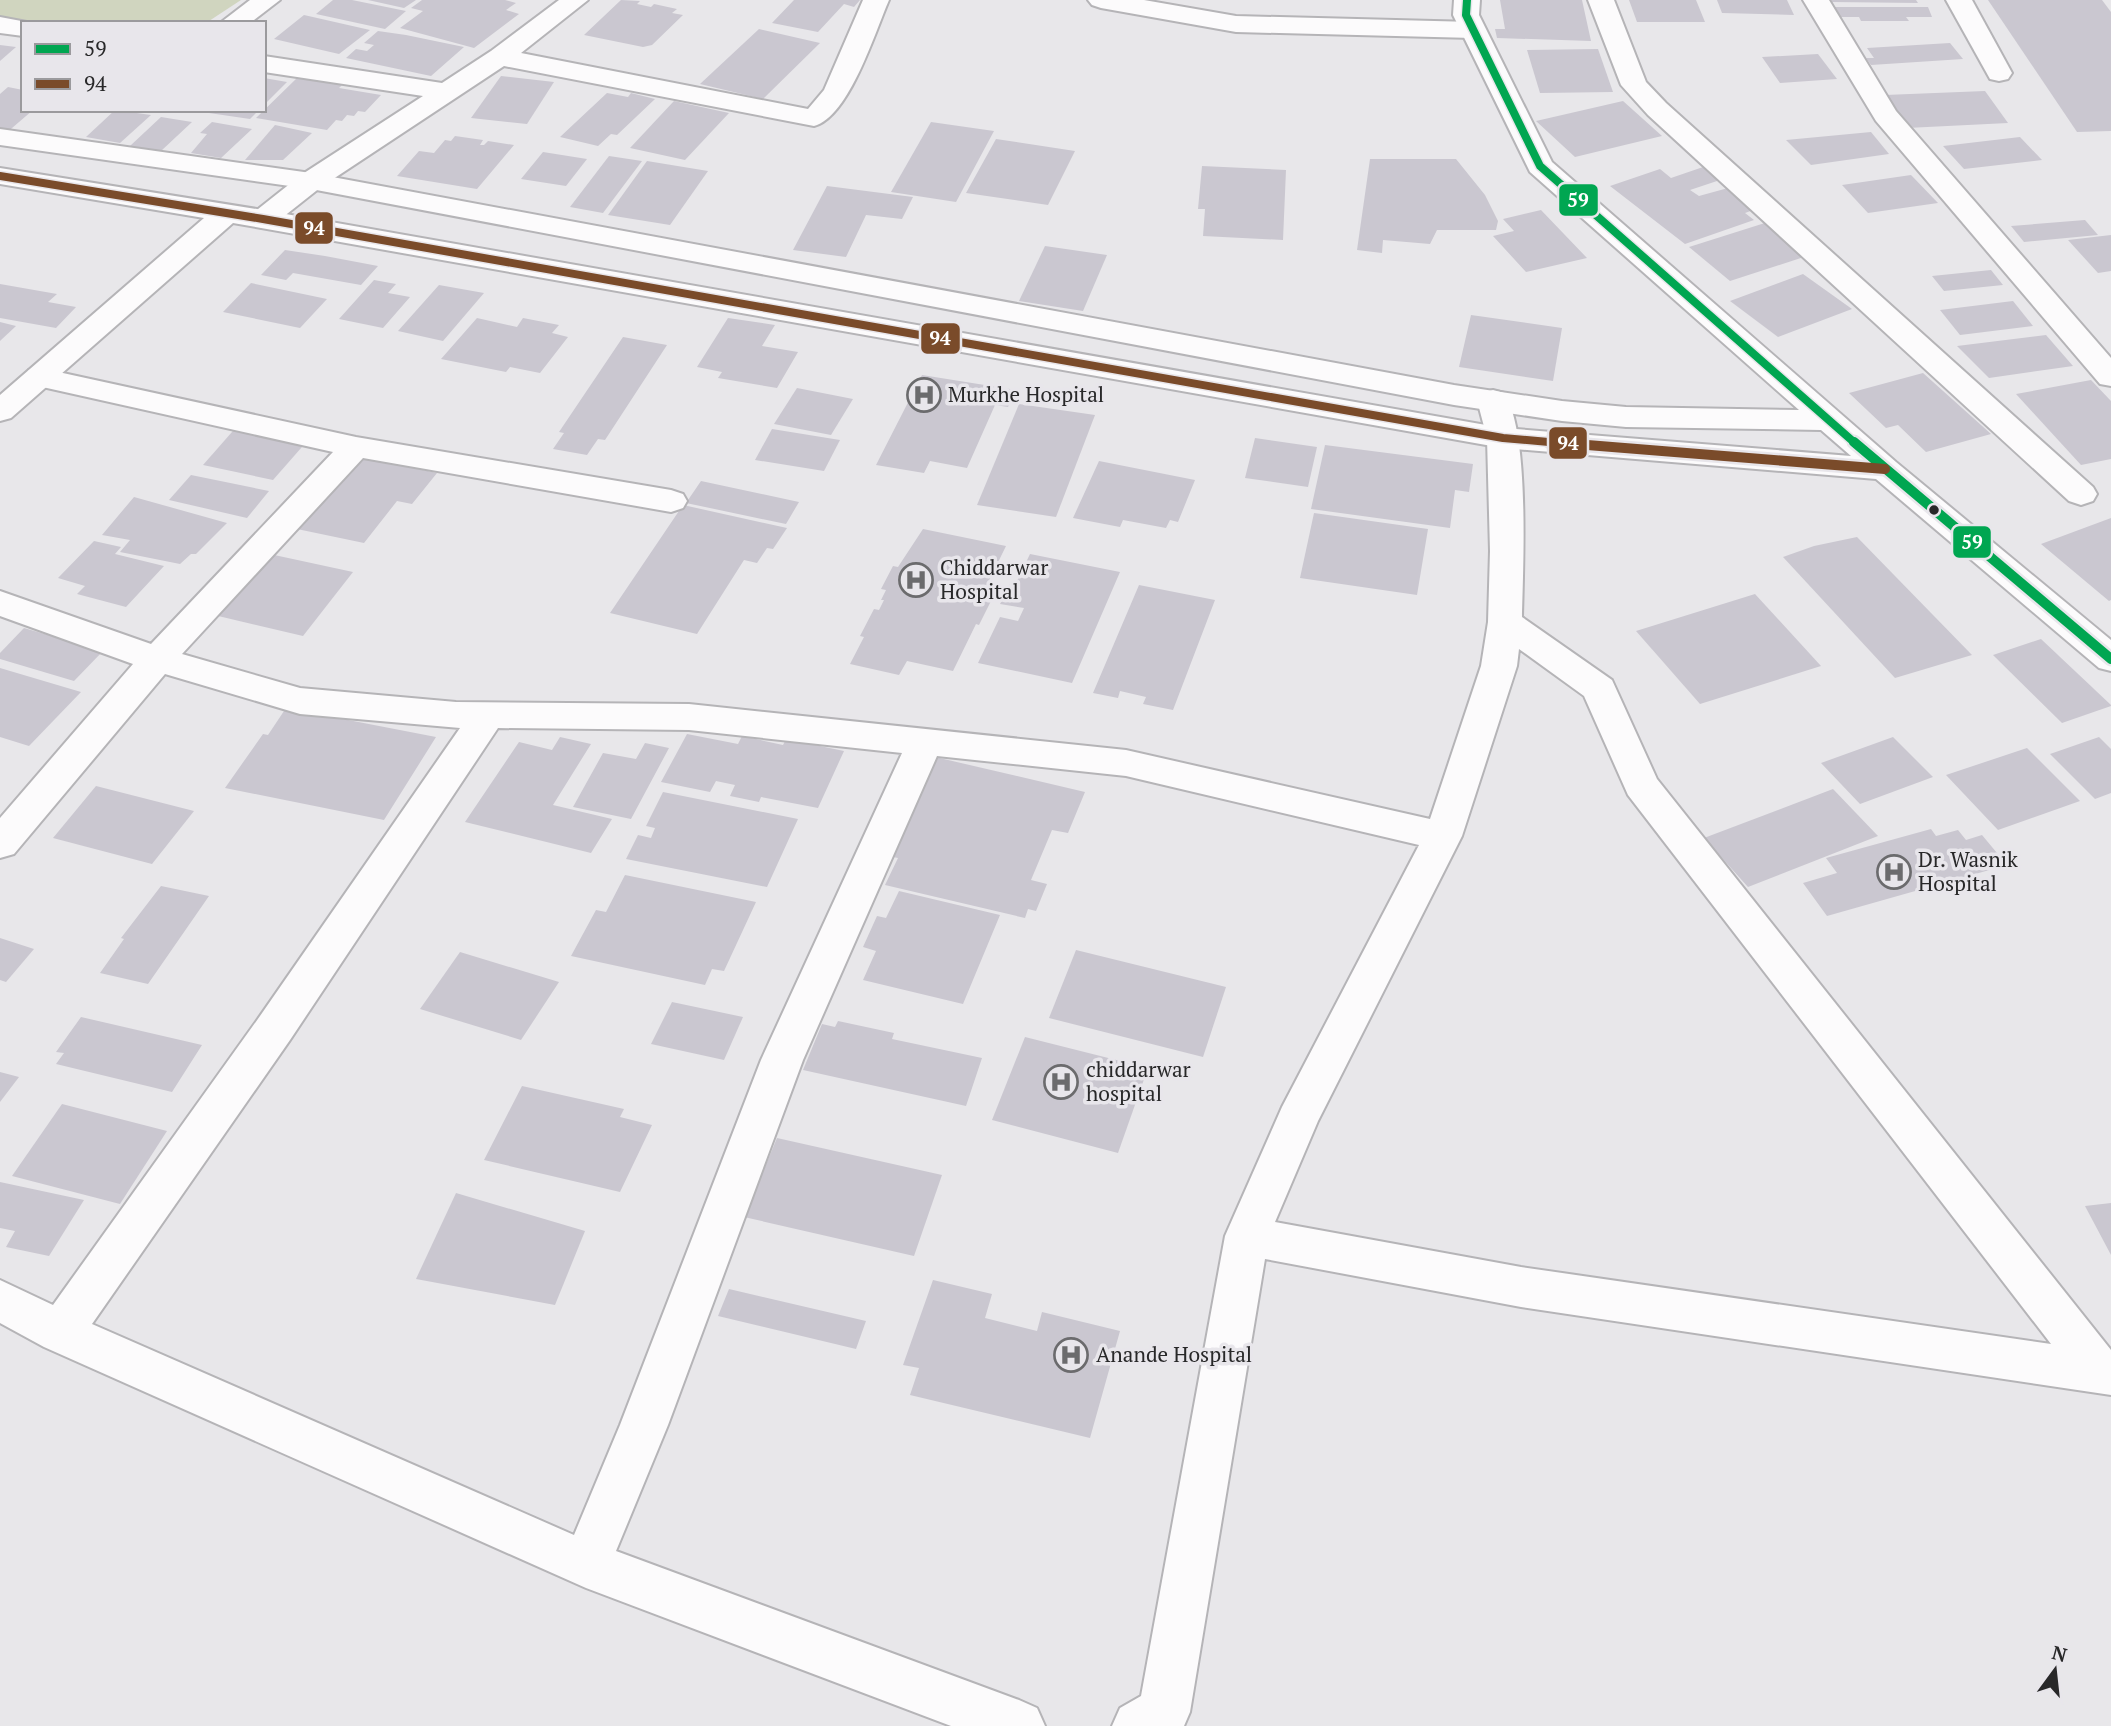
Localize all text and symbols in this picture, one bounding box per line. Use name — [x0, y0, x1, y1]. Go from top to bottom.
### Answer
legend — [21, 21, 266, 112]
text: 59 — [84, 34, 106, 62]
text: 94 — [84, 69, 107, 97]
line badge: 59 — [1558, 183, 1599, 217]
text: 59 — [1567, 187, 1589, 212]
line badge: 94 — [294, 211, 334, 245]
text: 94 — [303, 215, 325, 240]
line badge: 94 — [920, 322, 961, 355]
text: 94 — [929, 325, 951, 350]
hospital icon: Murkhe Hospital — [905, 376, 943, 414]
place label: Murkhe Hospital — [948, 380, 1104, 408]
line badge: 94 — [1548, 426, 1588, 460]
text: 94 — [1557, 430, 1579, 455]
unlabelled marker — [1927, 503, 1941, 517]
line badge: 59 — [1952, 525, 1992, 559]
text: 59 — [1961, 529, 1983, 554]
place label: Chiddarwar Hospital — [940, 553, 1048, 605]
hospital icon: Chiddarwar Hospital — [897, 561, 935, 599]
place label: Dr. Wasnik Hospital — [1918, 845, 2018, 897]
hospital icon: Dr. Wasnik Hospital — [1875, 853, 1913, 891]
place label: chiddarwar hospital — [1086, 1055, 1191, 1107]
hospital icon: chiddarwar hospital — [1042, 1063, 1080, 1101]
hospital icon: Anande Hospital — [1052, 1336, 1090, 1374]
place label: Anande Hospital — [1096, 1340, 1252, 1368]
north arrow — [2020, 1635, 2090, 1705]
text: N — [2049, 1639, 2070, 1667]

